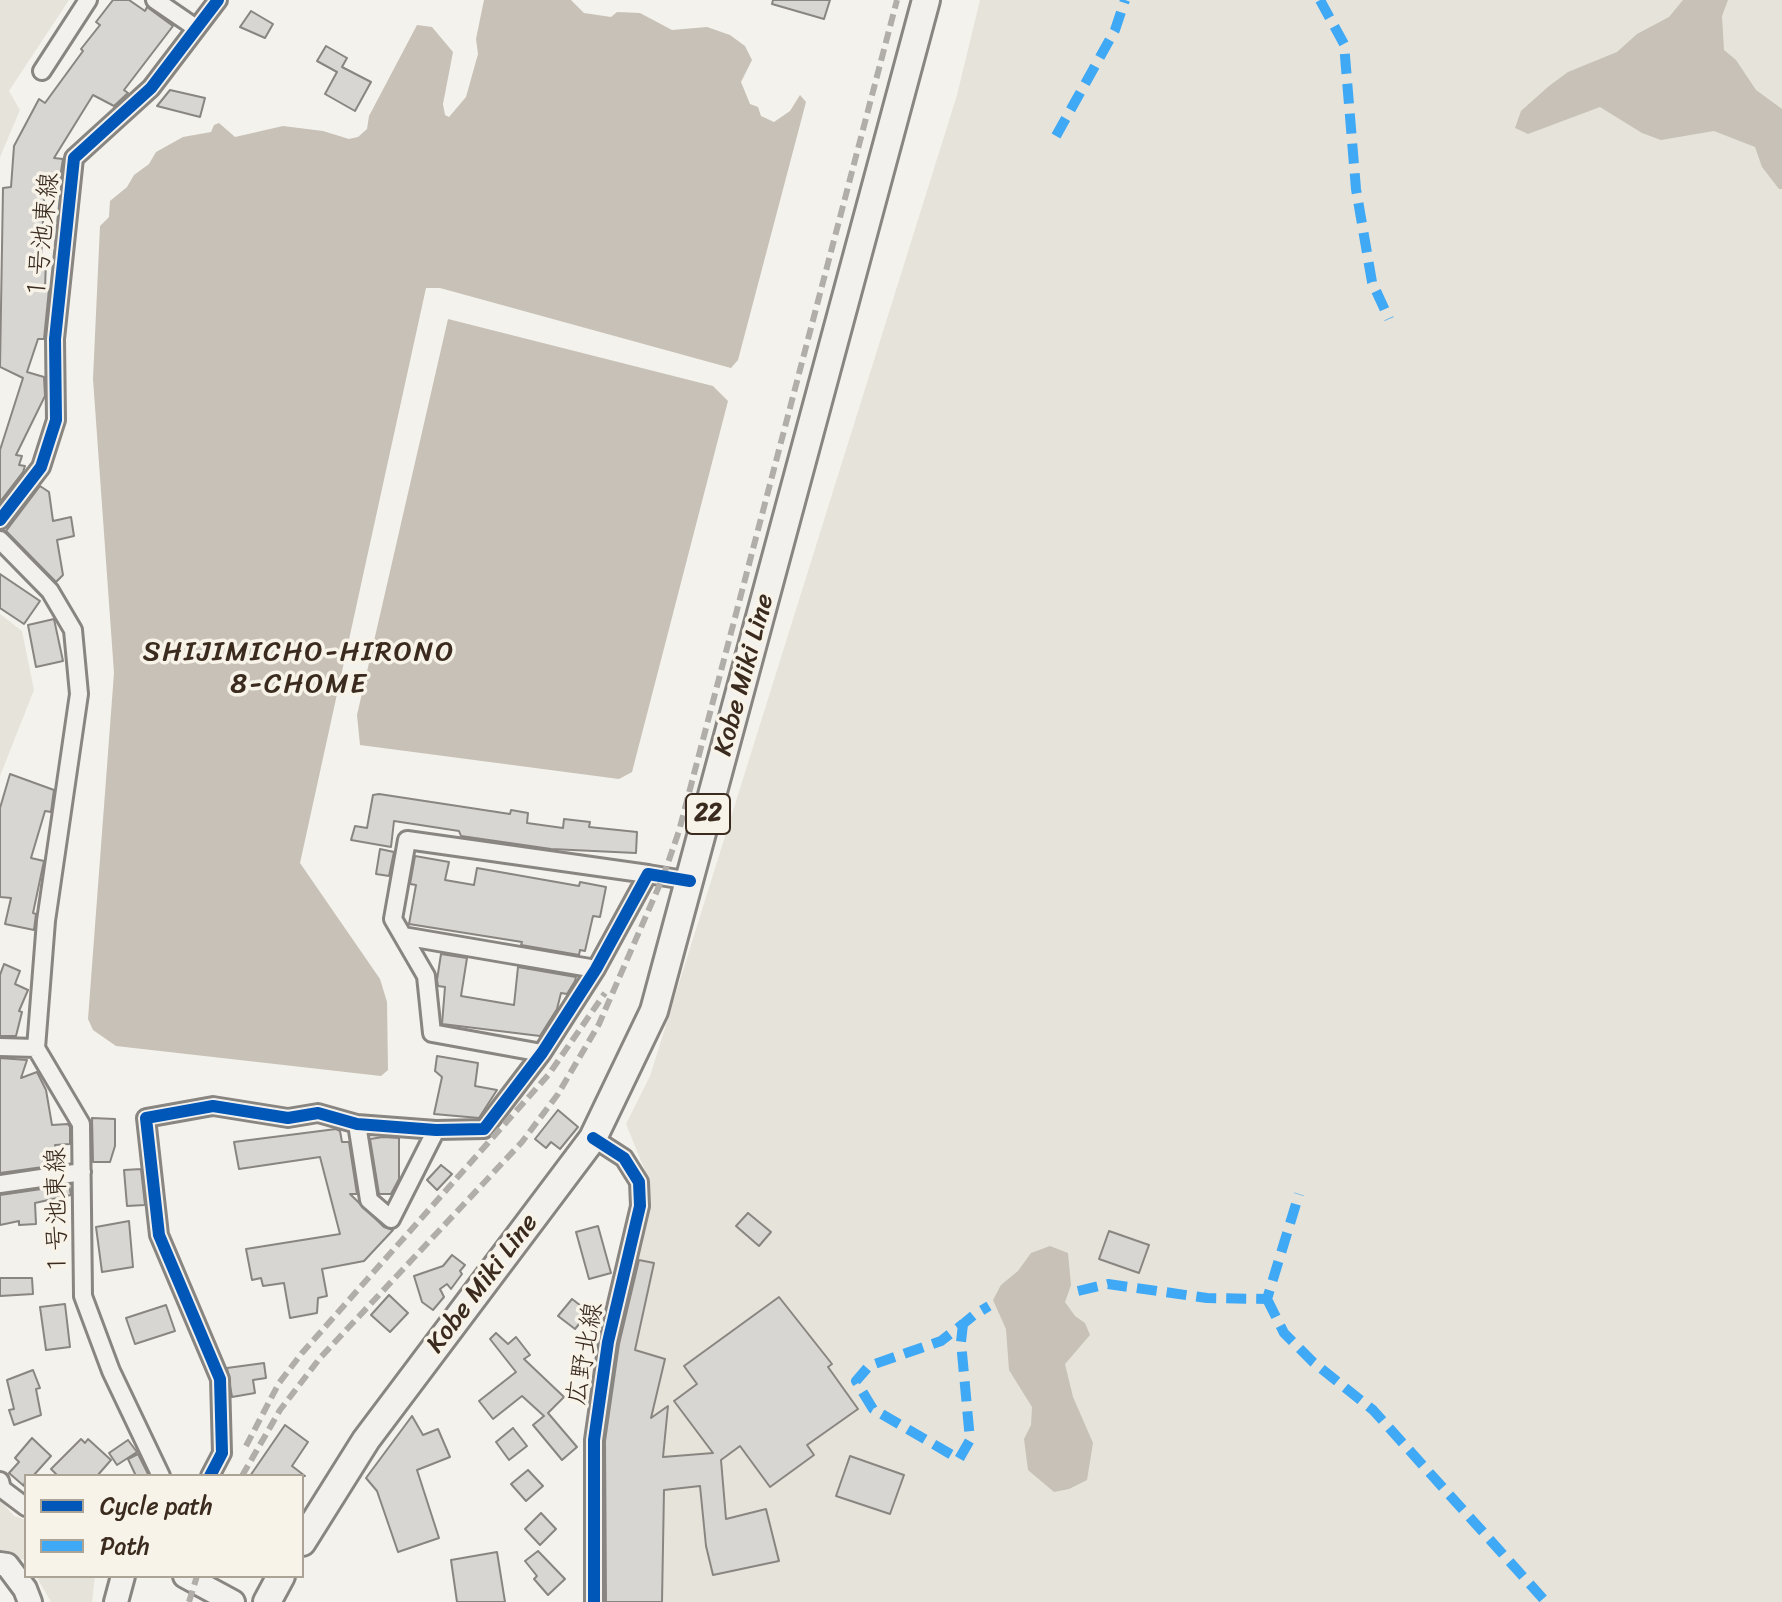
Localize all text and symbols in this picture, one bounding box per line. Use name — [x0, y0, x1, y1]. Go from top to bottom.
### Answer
street label: １号池東線 — [22, 171, 66, 303]
street label: Kobe Miki Line — [708, 591, 782, 759]
district label: SHIJIMICHO-HIRONO 8-CHOME — [146, 636, 452, 702]
road number: 22 — [686, 794, 730, 834]
street label: １号池東線 — [41, 1147, 75, 1277]
street label: Kobe Miki Line — [421, 1208, 545, 1360]
street label: 広野北線 — [562, 1300, 610, 1408]
legend — [24, 1474, 304, 1578]
text: Cycle path — [100, 1485, 213, 1527]
text: Path — [100, 1525, 150, 1567]

